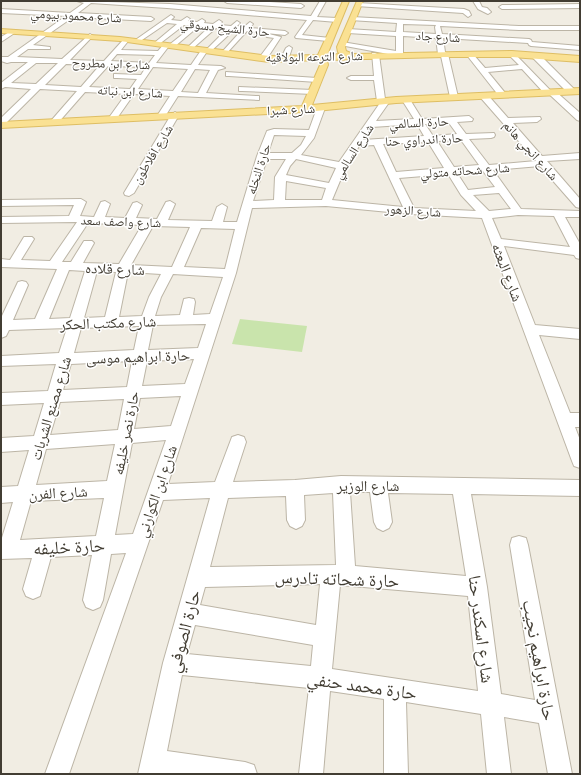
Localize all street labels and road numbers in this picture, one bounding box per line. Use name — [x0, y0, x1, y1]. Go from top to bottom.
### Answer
street label: شارع محمود بيومي — [30, 5, 122, 29]
street label: حارة الشيخ دسوقي — [179, 14, 271, 43]
street label: شارع جاد — [415, 27, 461, 47]
street label: شارع الترعه البولاقيه — [265, 47, 363, 67]
street label: شارع ابن مطروح — [71, 54, 151, 74]
street label: شارع ابن نباته — [97, 81, 163, 103]
street label: شارع شبرا — [266, 100, 316, 120]
street label: حارة السالمي — [389, 112, 449, 135]
street label: شارع انجي هانم — [497, 117, 562, 185]
street label: شارع السالمي — [329, 120, 379, 183]
street label: شارع افلاطون — [128, 121, 178, 188]
street label: حارة اندراوي حنا — [385, 129, 464, 152]
street label: حارة النخله — [242, 142, 275, 197]
street label: شارع شحاته متولي — [420, 159, 511, 184]
street label: شارع الزهور — [383, 200, 442, 222]
street label: شارع واصف سعد — [80, 212, 162, 232]
street label: شارع البعثه — [487, 240, 527, 305]
street label: شارع قلاده — [85, 258, 145, 280]
street label: شارع مكتب الحكر — [59, 311, 157, 335]
street label: حارة ابراهيم موسى — [86, 345, 191, 369]
street label: شارع مصنع الشربات — [26, 354, 76, 463]
street label: حارة نصر خليفه — [108, 389, 143, 477]
street label: شارع ابن الكوارني — [132, 443, 184, 541]
street label: شارع الوزير — [336, 476, 399, 496]
street label: شارع الفرن — [28, 481, 88, 505]
street label: حارة خليفه — [33, 533, 105, 559]
street label: حارة شحاته تادرس — [274, 565, 400, 592]
street label: شارع اسكندر حنا — [463, 574, 500, 684]
street label: حارة الصوفي — [161, 587, 209, 676]
street label: حارة ابراهيم نجيب — [517, 598, 561, 723]
street label: حارة محمد حنفي — [305, 666, 418, 708]

